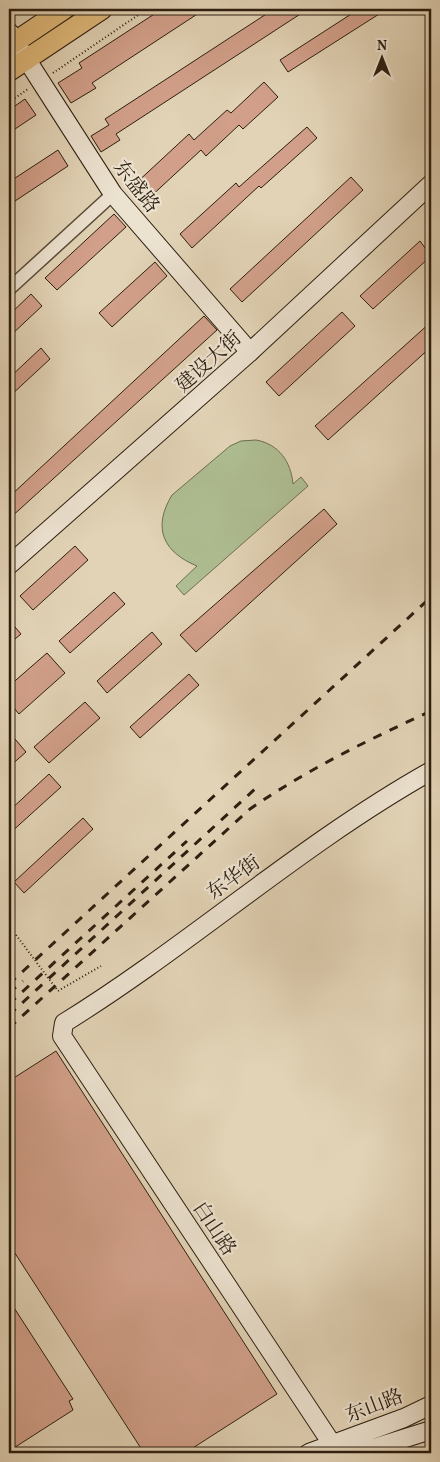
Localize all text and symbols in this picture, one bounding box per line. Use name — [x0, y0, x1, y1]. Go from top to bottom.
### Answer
north arrow — [358, 32, 408, 82]
text: N — [377, 37, 387, 56]
street label: 东盛路 — [106, 155, 165, 219]
street label: 建设大街 — [170, 325, 248, 400]
street label: 东华街 — [202, 850, 267, 908]
street label: 白山路 — [185, 1196, 242, 1262]
street label: 东山路 — [342, 1383, 408, 1431]

